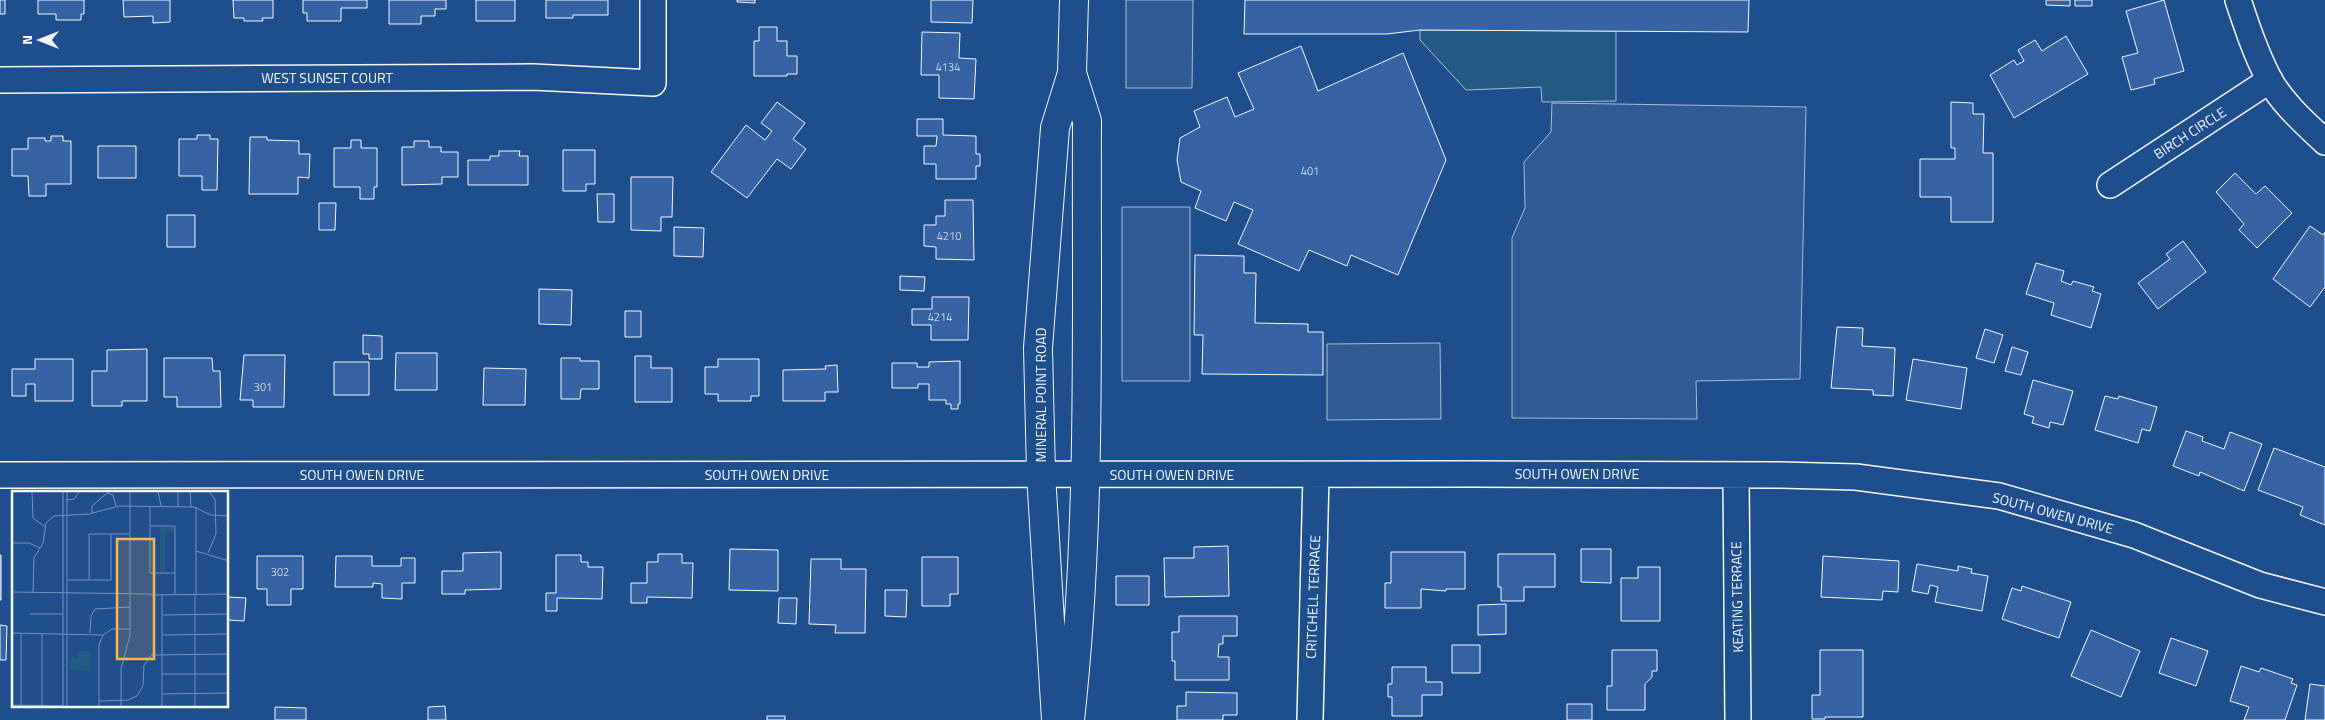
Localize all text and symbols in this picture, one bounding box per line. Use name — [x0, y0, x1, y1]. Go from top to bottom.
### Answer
north arrow — [15, 15, 65, 65]
text: N — [16, 35, 37, 45]
house number: 4134 — [936, 59, 960, 75]
street label: WEST SUNSET COURT — [261, 67, 393, 88]
street label: BIRCH CIRCLE — [2149, 101, 2230, 164]
house number: 401 — [1301, 163, 1319, 179]
house number: 4210 — [937, 228, 961, 244]
house number: 4214 — [928, 309, 952, 325]
street label: MINERAL POINT ROAD — [1030, 327, 1051, 463]
house number: 301 — [254, 379, 272, 395]
street label: SOUTH OWEN DRIVE — [1515, 463, 1640, 484]
street label: SOUTH OWEN DRIVE — [300, 464, 425, 485]
street label: SOUTH OWEN DRIVE — [705, 464, 830, 485]
street label: SOUTH OWEN DRIVE — [1110, 464, 1235, 485]
street label: SOUTH OWEN DRIVE — [1990, 486, 2116, 539]
inset map — [12, 491, 229, 708]
street label: CRITCHELL TERRACE — [1300, 534, 1325, 659]
street label: KEATING TERRACE — [1725, 541, 1748, 653]
house number: 302 — [271, 564, 289, 580]

